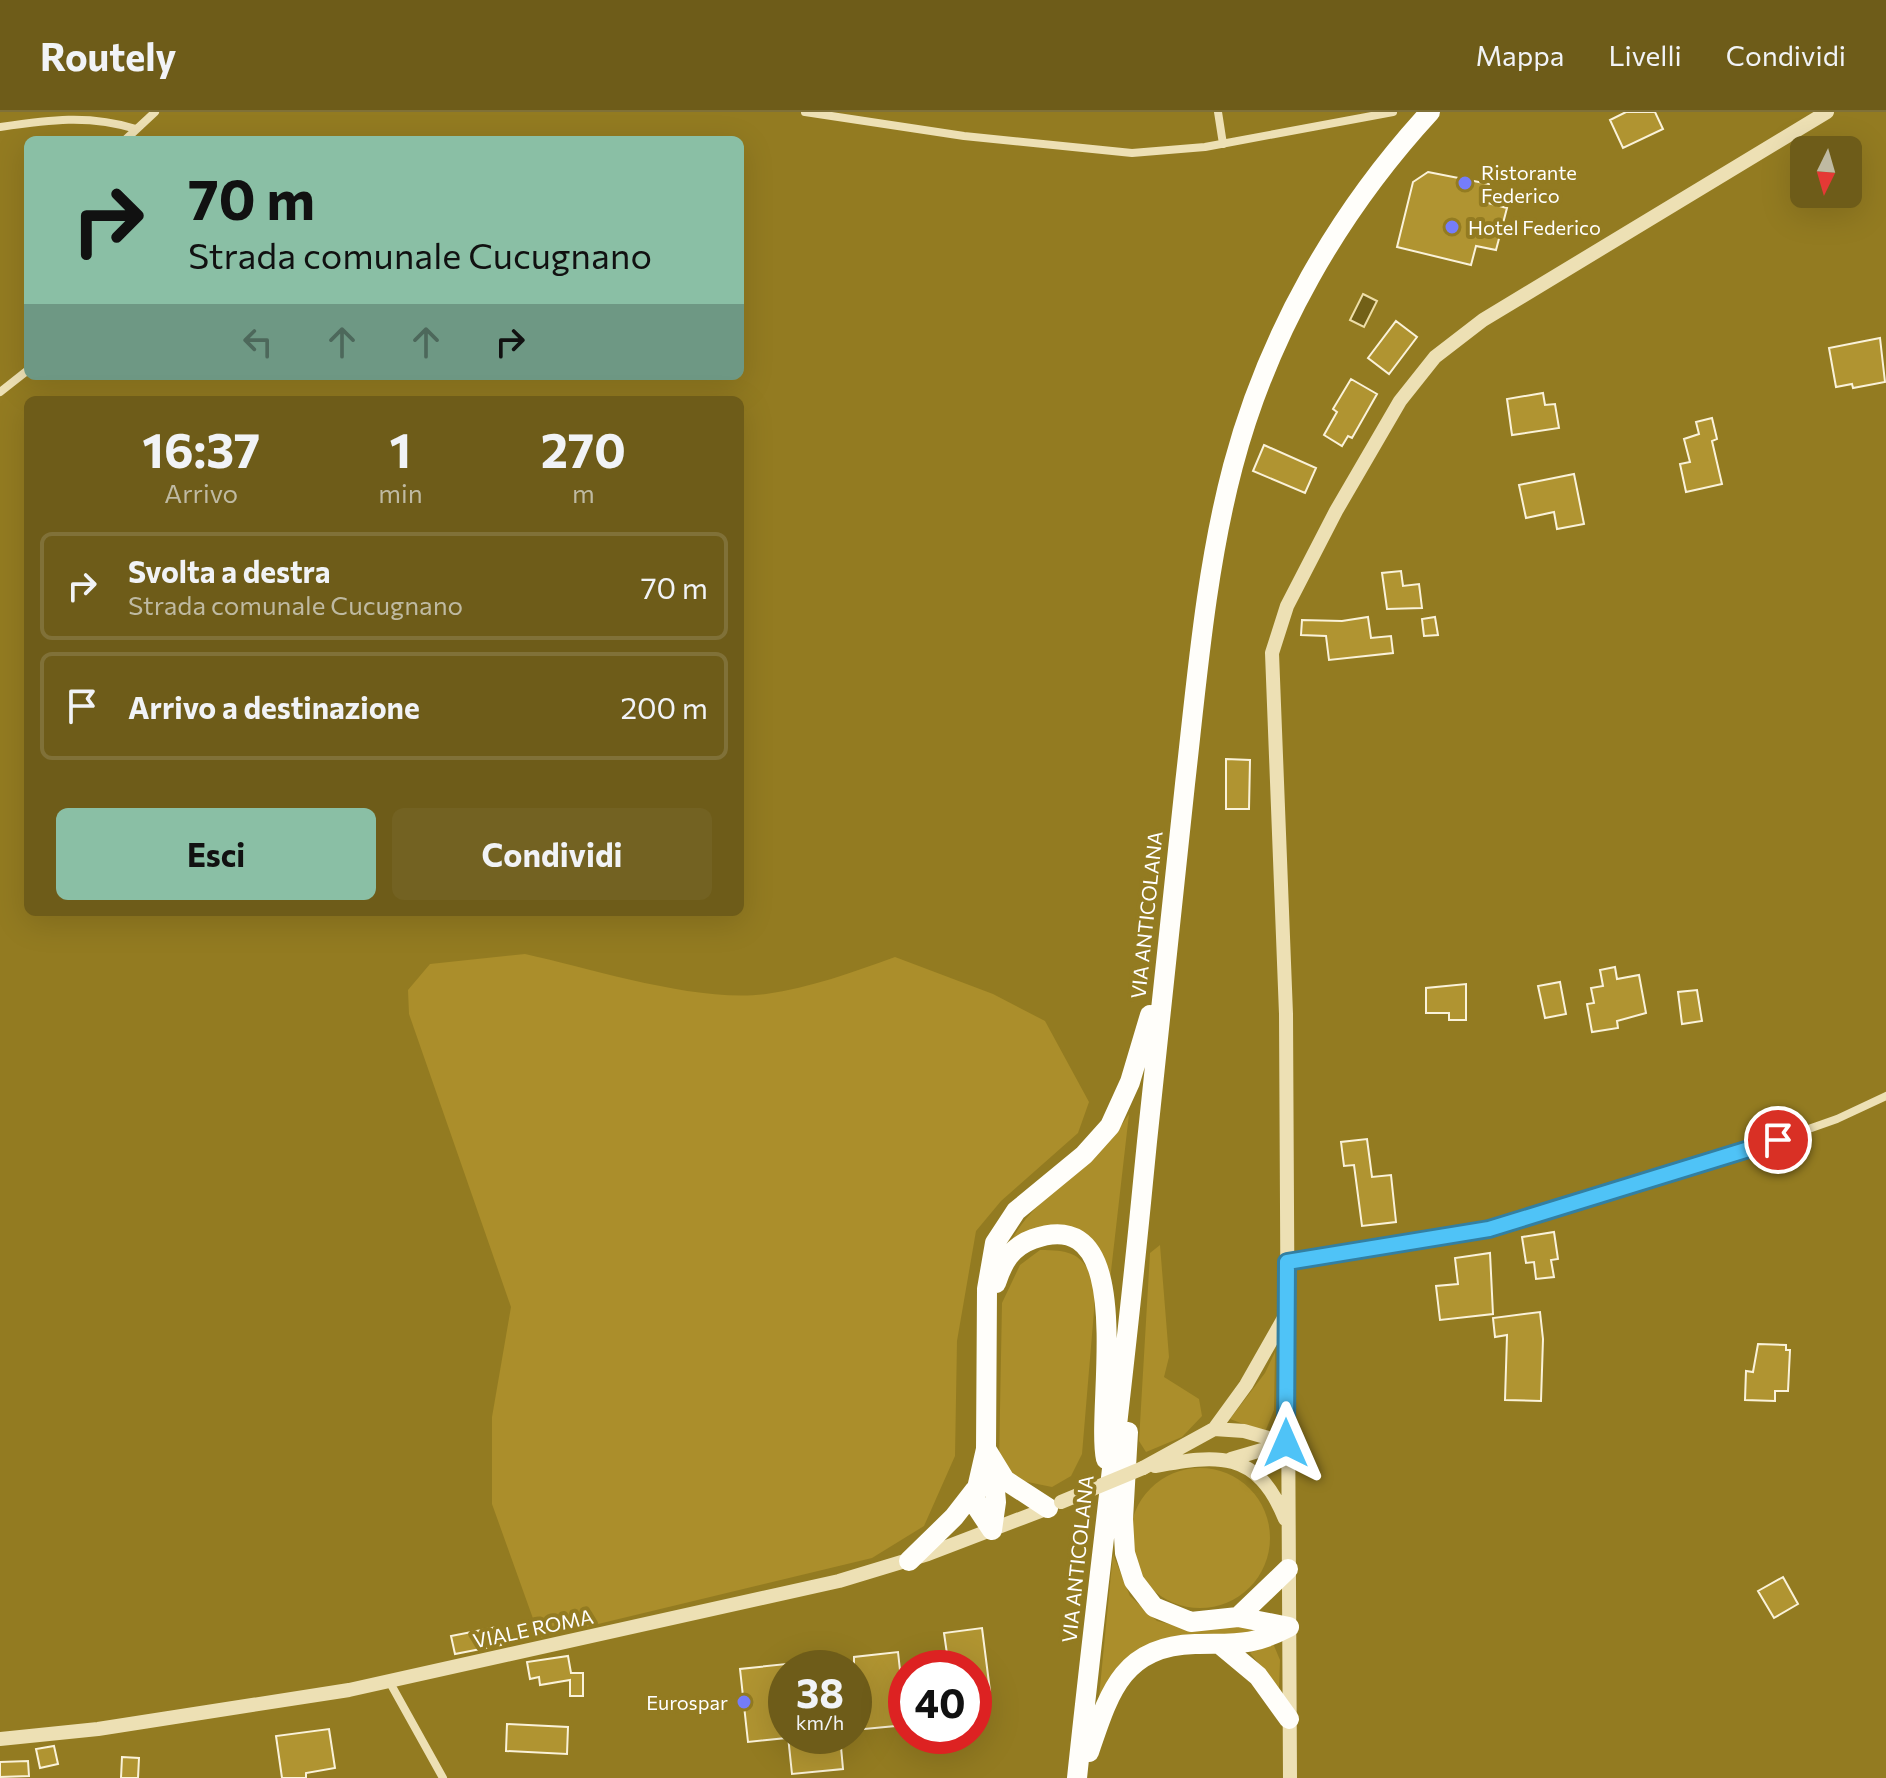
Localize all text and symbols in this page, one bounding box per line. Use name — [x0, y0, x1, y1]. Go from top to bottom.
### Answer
text: Routely — [40, 32, 176, 79]
text: Mappa — [1476, 38, 1564, 72]
text: Livelli — [1608, 38, 1682, 72]
text: Condividi — [1726, 38, 1846, 72]
north arrow — [1790, 136, 1862, 208]
map controls — [1790, 136, 1862, 208]
place label: Ristorante Federico — [1481, 160, 1577, 207]
text: 70 m — [188, 163, 315, 232]
icon: right — [56, 168, 160, 272]
marker: Ristorante Federico — [1456, 174, 1474, 192]
place label: Hotel Federico — [1468, 215, 1601, 239]
marker: Hotel Federico — [1443, 218, 1461, 236]
text: Strada comunale Cucugnano — [188, 232, 652, 276]
icon: left — [236, 320, 280, 364]
icon: ahead — [320, 320, 364, 364]
icon: ahead — [404, 320, 448, 364]
icon: right — [488, 320, 532, 364]
text: 16:37 — [142, 419, 260, 478]
text: 1 — [390, 419, 411, 478]
text: 270 — [541, 419, 626, 478]
text: Arrivo — [164, 477, 238, 508]
text: min — [378, 477, 423, 508]
text: m — [572, 477, 595, 508]
text: Svolta a destra — [128, 552, 330, 589]
icon: right — [60, 564, 104, 608]
text: 70 m — [641, 568, 708, 605]
text: Strada comunale Cucugnano — [128, 589, 463, 620]
icon: arrive — [60, 684, 104, 728]
text: Arrivo a destinazione — [128, 688, 420, 725]
text: 200 m — [620, 688, 708, 725]
button: Esci — [56, 808, 376, 900]
button: Condividi — [392, 808, 712, 900]
street label: VIA ANTICOLANA — [1125, 830, 1167, 1000]
pin — [1744, 1106, 1812, 1174]
icon: arrive — [1756, 1118, 1800, 1162]
position arrow — [1244, 1401, 1328, 1485]
street label: VIA ANTICOLANA — [1056, 1474, 1098, 1644]
street label: VIALE ROMA — [471, 1604, 595, 1652]
speed limit sign: 40 — [888, 1650, 992, 1754]
text: 38 — [796, 1667, 844, 1716]
place label: Eurospar — [646, 1690, 728, 1714]
marker: Eurospar — [735, 1693, 753, 1711]
text: km/h — [796, 1710, 844, 1734]

